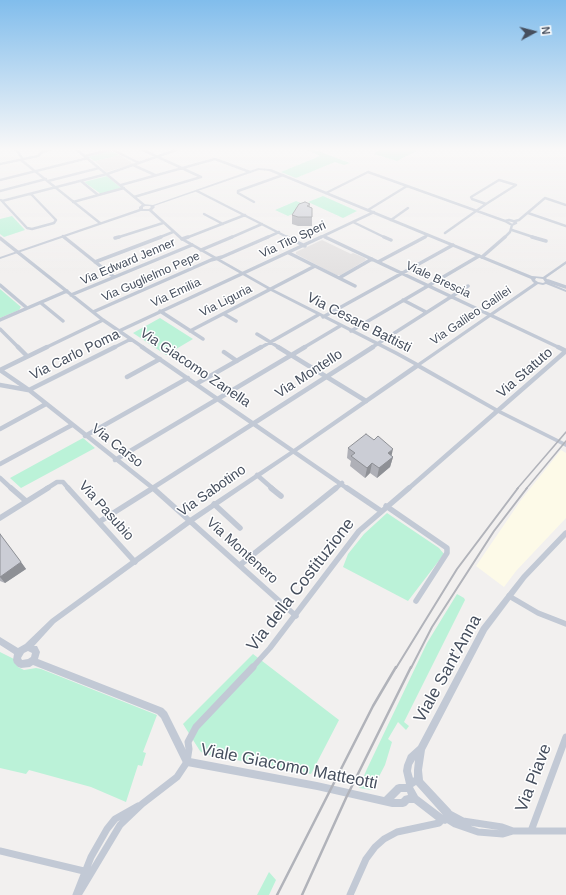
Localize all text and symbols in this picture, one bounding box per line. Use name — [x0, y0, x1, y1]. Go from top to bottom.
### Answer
north arrow — [514, 12, 554, 52]
text: N — [539, 26, 552, 35]
street label: Via Tito Speri — [258, 218, 328, 262]
street label: Via Edward Jenner — [79, 236, 177, 288]
street label: Via Guglielmo Pepe — [100, 249, 202, 305]
street label: Viale Brescia — [403, 259, 473, 301]
street label: Via Emilia — [149, 275, 203, 311]
street label: Via Liguria — [198, 282, 254, 320]
street label: Via Galileo Galilei — [428, 284, 514, 348]
street label: Via Cesare Battisti — [304, 289, 414, 357]
street label: Via Giacomo Zanella — [137, 325, 253, 411]
street label: Via Carlo Poma — [27, 326, 123, 384]
street label: Via Statuto — [494, 344, 556, 402]
street label: Via Montello — [272, 346, 346, 402]
street label: Via Carso — [88, 421, 146, 471]
street label: Via Sabotino — [175, 461, 249, 521]
street label: Via Pasubio — [75, 478, 137, 544]
street label: Via Montenero — [203, 514, 281, 588]
street label: Via della Costituzione — [243, 514, 359, 656]
street label: Viale Sant'Anna — [410, 612, 486, 726]
street label: Viale Giacomo Matteotti — [199, 740, 379, 794]
street label: Via Piave — [512, 741, 556, 815]

